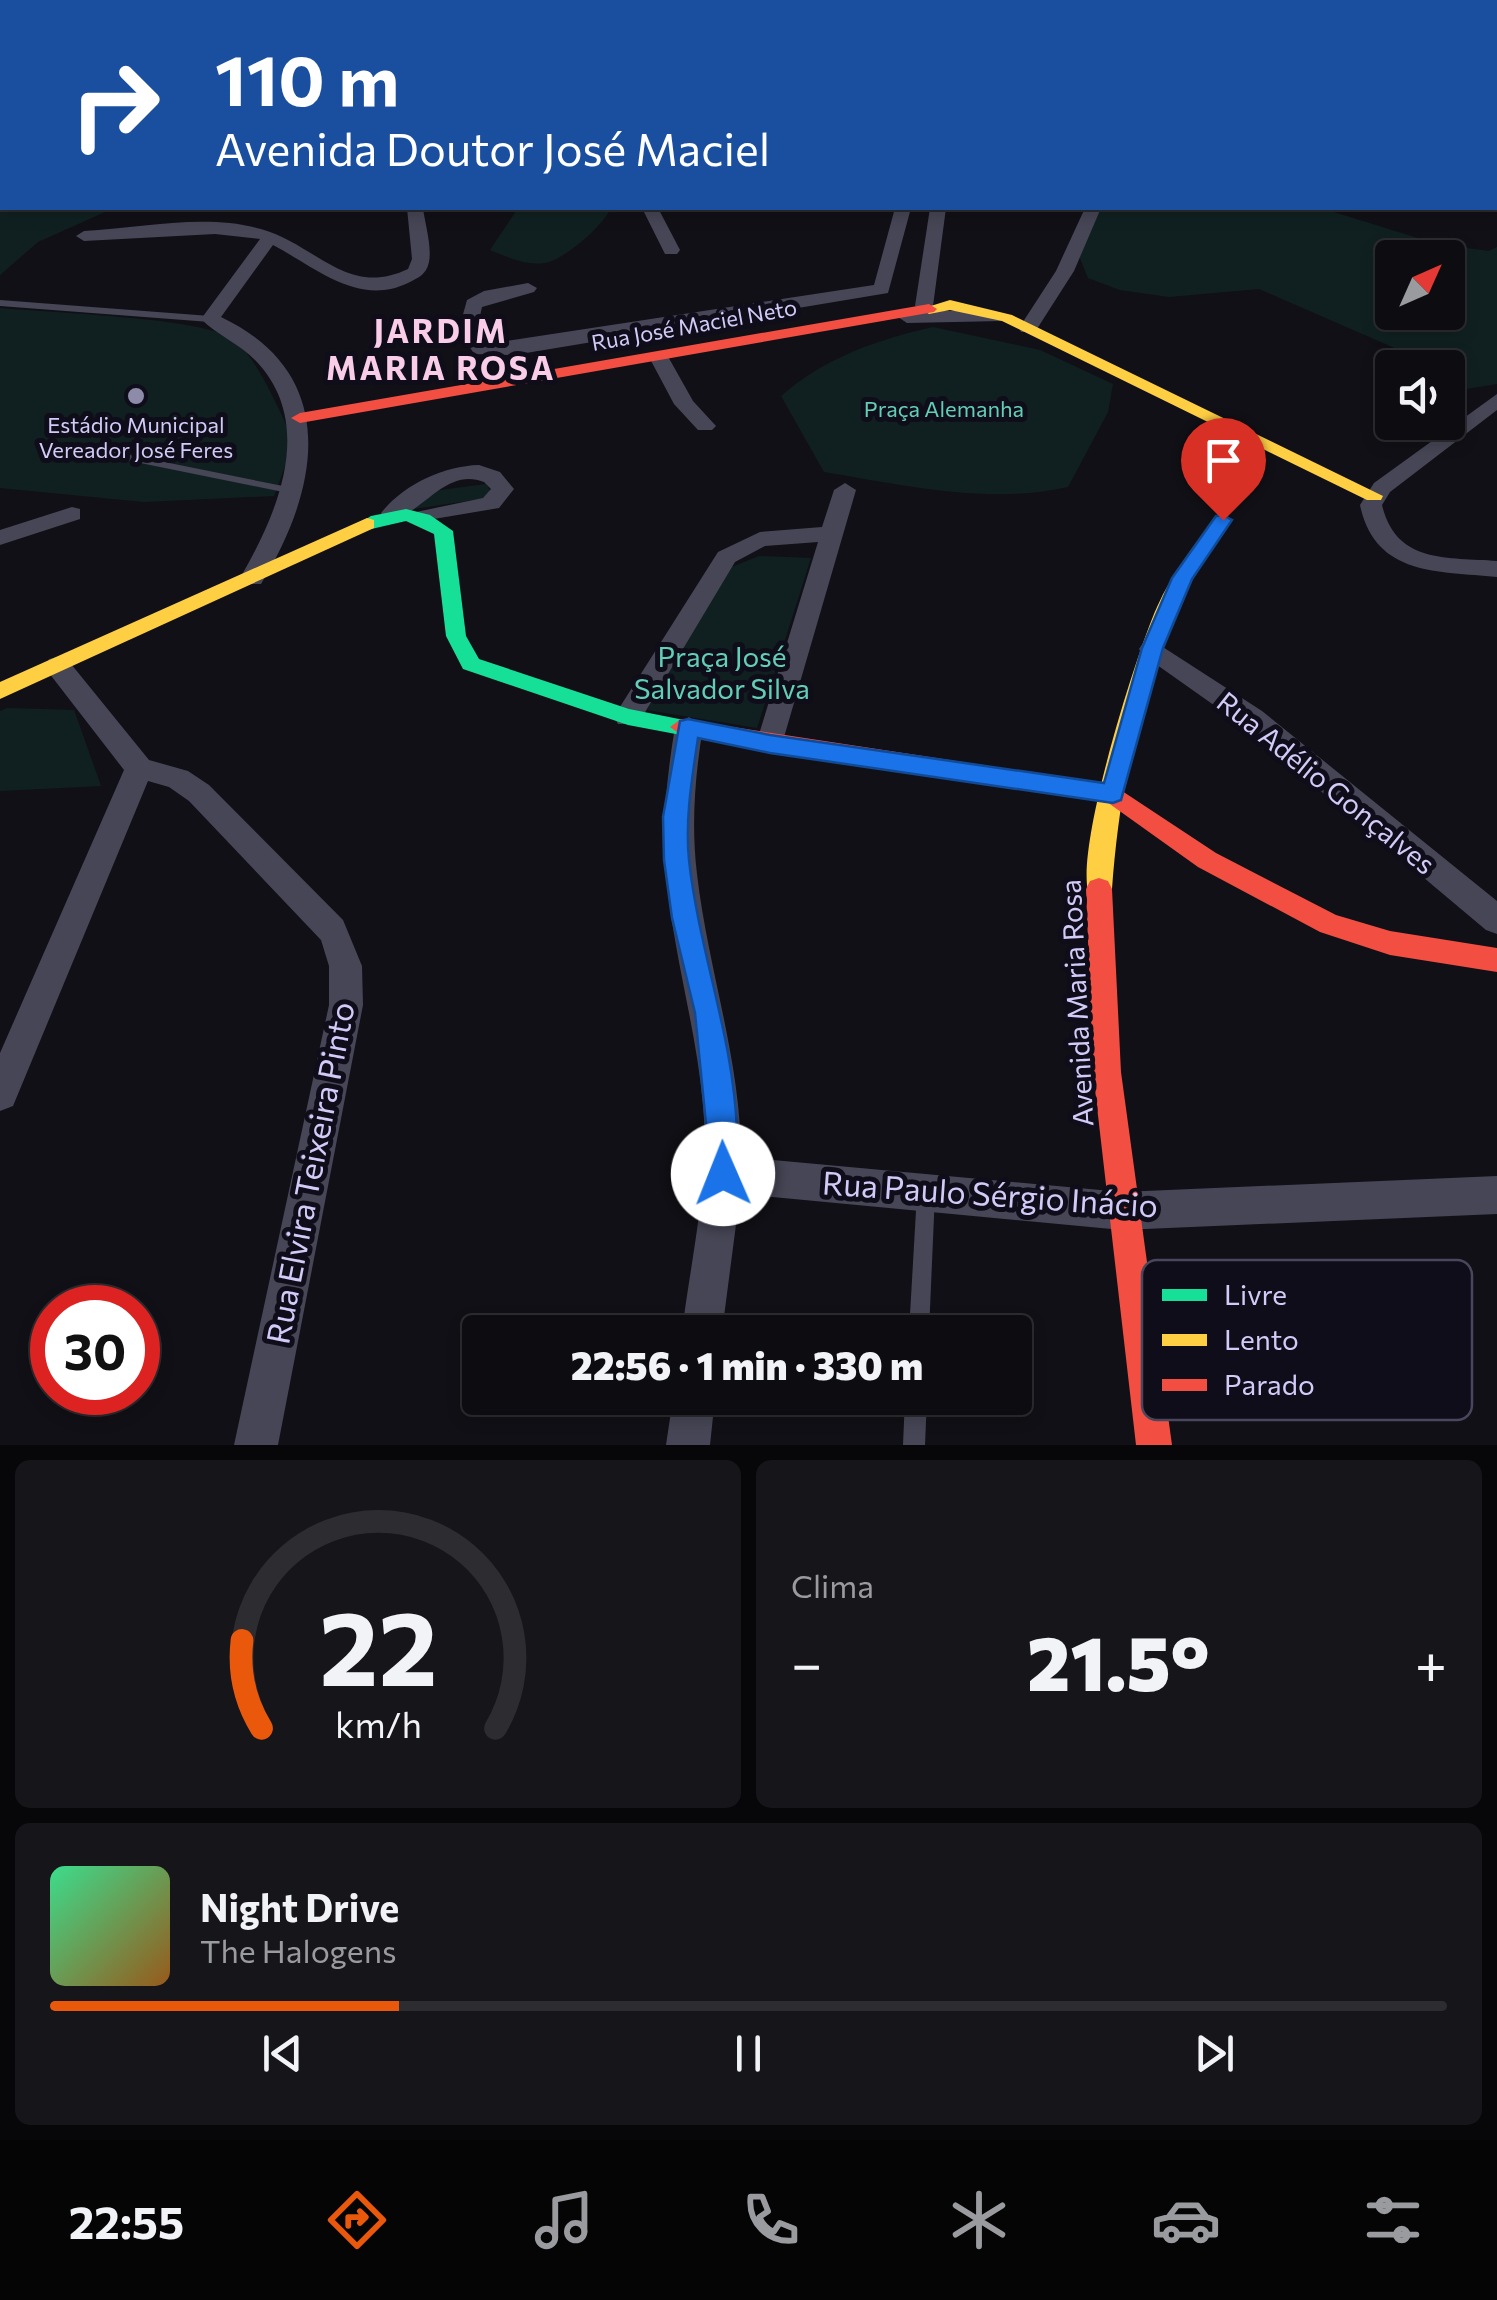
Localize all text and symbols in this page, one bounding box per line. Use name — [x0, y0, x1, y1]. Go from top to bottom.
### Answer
text: 110 m — [215, 35, 399, 120]
icon: right — [50, 40, 180, 170]
text: Avenida Doutor José Maciel — [215, 120, 770, 175]
north arrow — [1375, 240, 1465, 330]
map controls — [1375, 240, 1465, 440]
street label: Rua José Maciel Neto — [589, 293, 799, 356]
district label: JARDIM MARIA ROSA — [326, 310, 556, 387]
button: sound — [1375, 350, 1465, 440]
marker: Estádio Municipal Vereador José Feres — [125, 385, 147, 407]
park label: Praça Alemanha — [864, 395, 1024, 422]
place label: Estádio Municipal Vereador José Feres — [39, 411, 233, 463]
pin — [1181, 418, 1266, 521]
icon: arrive — [1196, 433, 1251, 488]
park label: Praça José Salvador Silva — [634, 639, 810, 705]
street label: Rua Adélio Gonçalves — [1211, 684, 1442, 881]
street label: Avenida Maria Rosa — [1053, 879, 1099, 1128]
street label: Rua Elvira Teixeira Pinto — [256, 998, 362, 1347]
position arrow — [671, 1122, 775, 1226]
street label: Rua Paulo Sérgio Inácio — [821, 1161, 1159, 1225]
legend — [1142, 1260, 1472, 1420]
text: Livre — [1224, 1277, 1287, 1311]
speed limit sign: 30 — [30, 1285, 160, 1415]
text: Lento — [1224, 1322, 1299, 1356]
text: 22:56 · 1 min · 330 m — [571, 1341, 923, 1388]
text: Parado — [1224, 1367, 1315, 1401]
text: Clima — [791, 1565, 874, 1605]
text: 22 — [319, 1580, 437, 1707]
text: 21.5° — [1027, 1615, 1210, 1706]
text: − — [791, 1628, 822, 1695]
text: + — [1415, 1628, 1447, 1695]
text: km/h — [335, 1702, 421, 1745]
text: Night Drive — [200, 1883, 399, 1930]
text: The Halogens — [200, 1930, 397, 1970]
icon: previous — [255, 2026, 310, 2081]
icon: pause — [721, 2026, 776, 2081]
icon: next — [1187, 2026, 1242, 2081]
icon: directions — [322, 2185, 392, 2255]
icon: music — [529, 2185, 599, 2255]
icon: phone — [736, 2185, 806, 2255]
icon: climate — [944, 2185, 1014, 2255]
icon: car — [1151, 2185, 1221, 2255]
icon: filters — [1358, 2185, 1428, 2255]
text: 22:55 — [69, 2193, 184, 2248]

